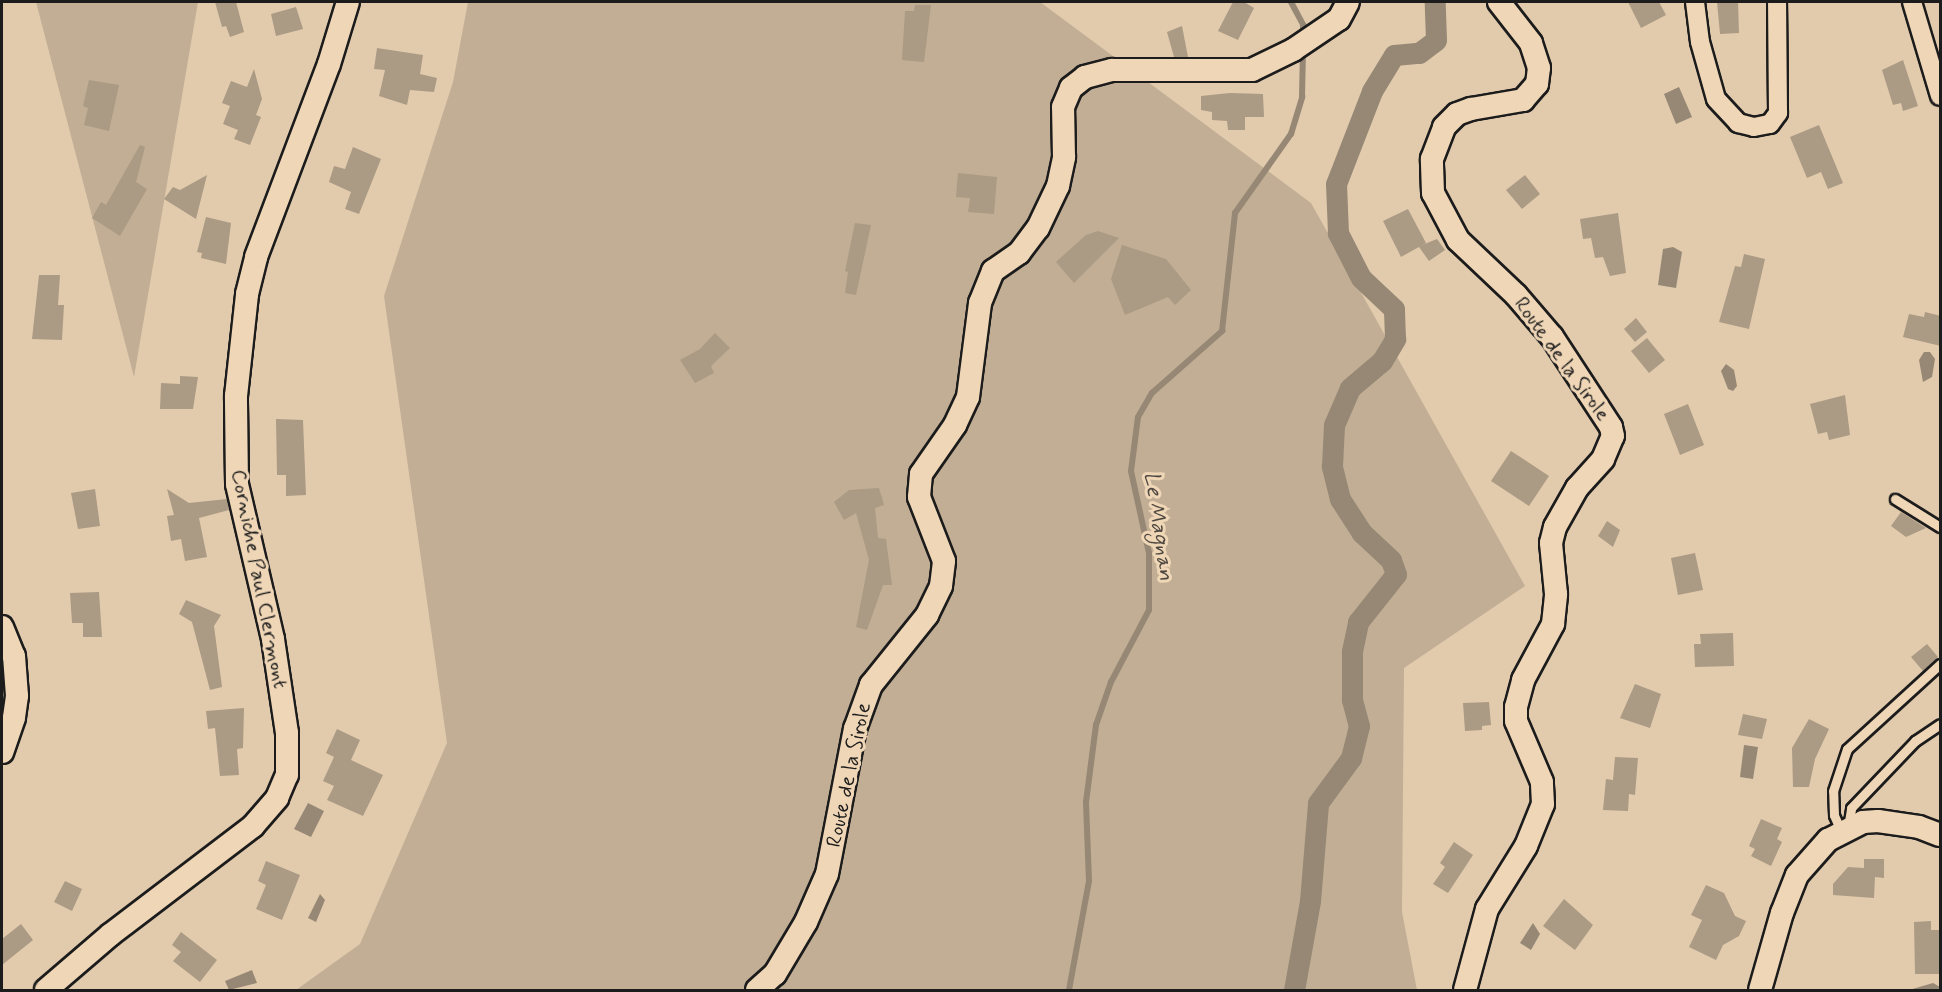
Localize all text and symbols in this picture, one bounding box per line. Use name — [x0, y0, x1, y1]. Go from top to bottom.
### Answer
street label: Route de la Sirole — [1508, 292, 1616, 426]
street label: Corniche Paul Clermont — [226, 470, 292, 688]
water label: Le Magnan — [1137, 470, 1179, 582]
street label: Route de la Sirole — [821, 700, 877, 850]

